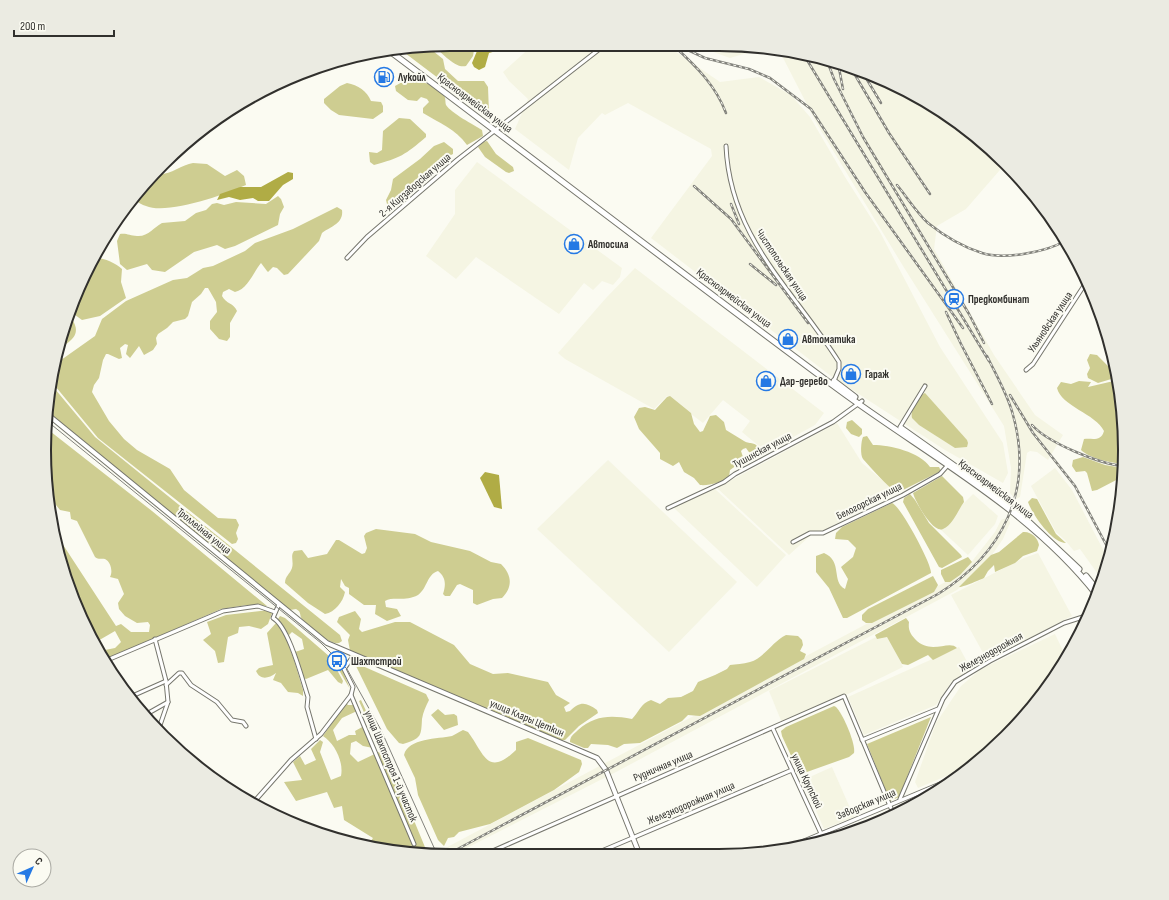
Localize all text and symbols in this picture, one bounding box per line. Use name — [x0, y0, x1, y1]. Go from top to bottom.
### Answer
scale bar — [14, 12, 114, 38]
text: 200 m — [20, 19, 46, 34]
fuel station icon: Лукойл — [373, 66, 395, 88]
place label: Лукойл — [397, 71, 427, 84]
street label: Красноармейская улица — [435, 71, 515, 135]
street label: 2-я Кирзаводская улица — [376, 150, 454, 220]
street label: Чистопольская улица — [753, 227, 811, 303]
shop icon: Автосила — [563, 233, 585, 255]
place label: Автосила — [587, 238, 629, 251]
street label: Красноармейская улица — [694, 266, 774, 330]
station icon: Предкомбинат — [943, 288, 965, 310]
street label: Ульяновская улица — [1025, 289, 1075, 355]
place label: Предкомбинат — [968, 293, 1029, 306]
shop icon: Автоматика — [777, 328, 799, 350]
place label: Автоматика — [801, 333, 856, 346]
shop icon: Гараж — [840, 363, 862, 385]
place label: Гараж — [865, 368, 889, 381]
shop icon: Дар-дерево — [755, 370, 777, 392]
place label: Дар-дерево — [780, 375, 828, 388]
street label: Тушинская улица — [730, 429, 794, 471]
street label: Красноармейская улица — [956, 457, 1036, 521]
street label: Белогорская улица — [834, 480, 904, 522]
street label: Троллейная улица — [174, 505, 234, 557]
street label: Железнодорожная — [957, 629, 1025, 675]
bus stop icon: Шахтстрой — [326, 650, 348, 672]
place label: Шахтстрой — [351, 655, 402, 668]
street label: улица Клары Цеткин — [488, 696, 566, 740]
street label: улица Шахтстроя 1-й участок — [362, 708, 421, 825]
street label: Рудничная улица — [631, 748, 695, 784]
street label: улица Крупской — [789, 751, 826, 811]
street label: Железнодорожная улица — [645, 779, 737, 827]
street label: Заводская улица — [834, 786, 898, 822]
north arrow — [12, 848, 52, 888]
text: С — [32, 855, 46, 868]

